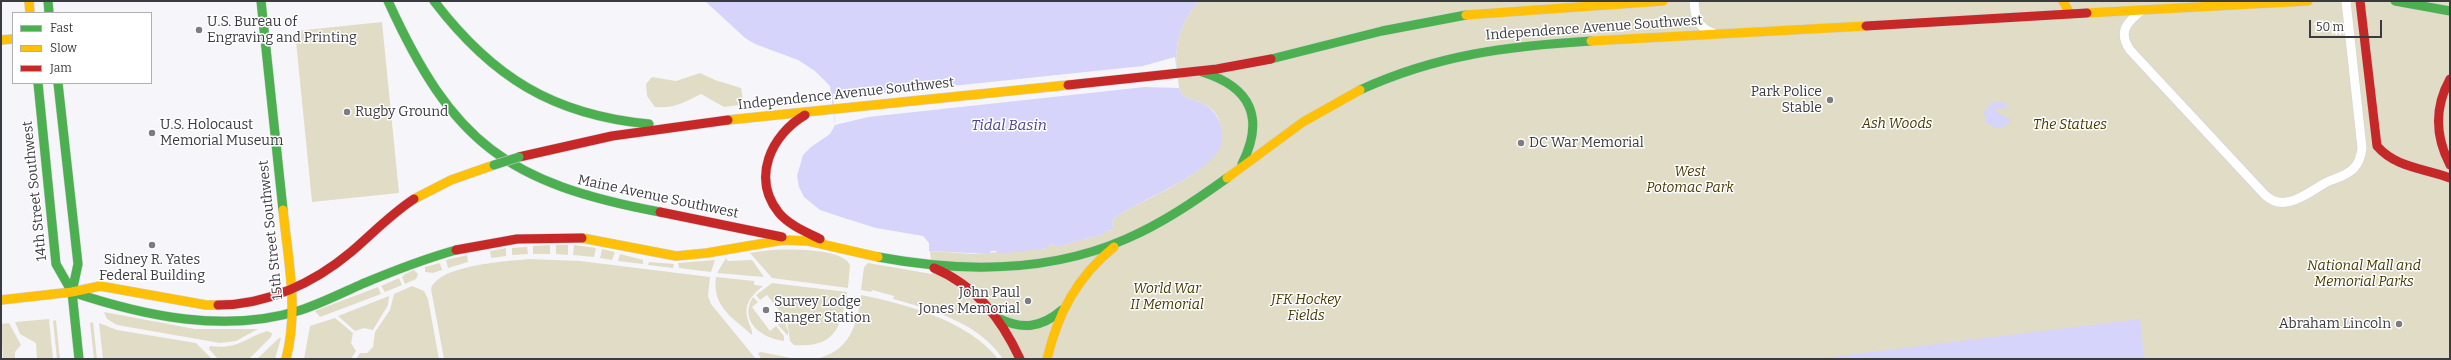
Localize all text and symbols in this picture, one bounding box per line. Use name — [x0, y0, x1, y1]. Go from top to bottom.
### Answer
legend — [12, 12, 152, 84]
street label: Independence Avenue Southwest — [1485, 12, 1703, 44]
scale bar — [2311, 12, 2384, 38]
place label: U.S. Bureau of Engraving and Printing — [207, 14, 357, 46]
text: 50 m — [2316, 20, 2344, 34]
text: Fast — [50, 21, 73, 35]
marker: U.S. Bureau of Engraving and Printing — [194, 25, 204, 35]
text: Slow — [50, 41, 77, 55]
text: Jam — [50, 61, 72, 75]
street label: Independence Avenue Southwest — [737, 74, 955, 114]
place label: Park Police Stable — [1751, 84, 1822, 116]
marker: Park Police Stable — [1825, 95, 1835, 105]
place label: Rugby Ground — [355, 104, 448, 120]
marker: Rugby Ground — [342, 107, 352, 117]
park label: Ash Woods — [1862, 116, 1932, 132]
place label: U.S. Holocaust Memorial Museum — [160, 117, 283, 150]
water label: Tidal Basin — [971, 117, 1047, 135]
park label: The Statues — [2033, 117, 2107, 133]
street label: 14th Street Southwest — [19, 120, 51, 262]
marker: U.S. Holocaust Memorial Museum — [147, 128, 157, 138]
place label: DC War Memorial — [1529, 135, 1644, 151]
marker: DC War Memorial — [1516, 138, 1526, 148]
street label: 15th Street Southwest — [255, 159, 287, 301]
park label: West Potomac Park — [1646, 164, 1734, 196]
street label: Maine Avenue Southwest — [576, 172, 740, 222]
marker: Sidney R. Yates Federal Building — [147, 240, 157, 250]
place label: Sidney R. Yates Federal Building — [99, 252, 205, 284]
park label: National Mall and Memorial Parks — [2307, 258, 2421, 290]
park label: World War II Memorial — [1130, 281, 1204, 314]
place label: John Paul Jones Memorial — [919, 285, 1020, 318]
park label: JFK Hockey Fields — [1271, 292, 1341, 324]
place label: Survey Lodge Ranger Station — [774, 294, 871, 326]
marker: John Paul Jones Memorial — [1023, 296, 1033, 306]
marker: Survey Lodge Ranger Station — [761, 305, 771, 315]
place label: Abraham Lincoln — [2279, 316, 2391, 332]
marker: Abraham Lincoln — [2394, 319, 2404, 329]

